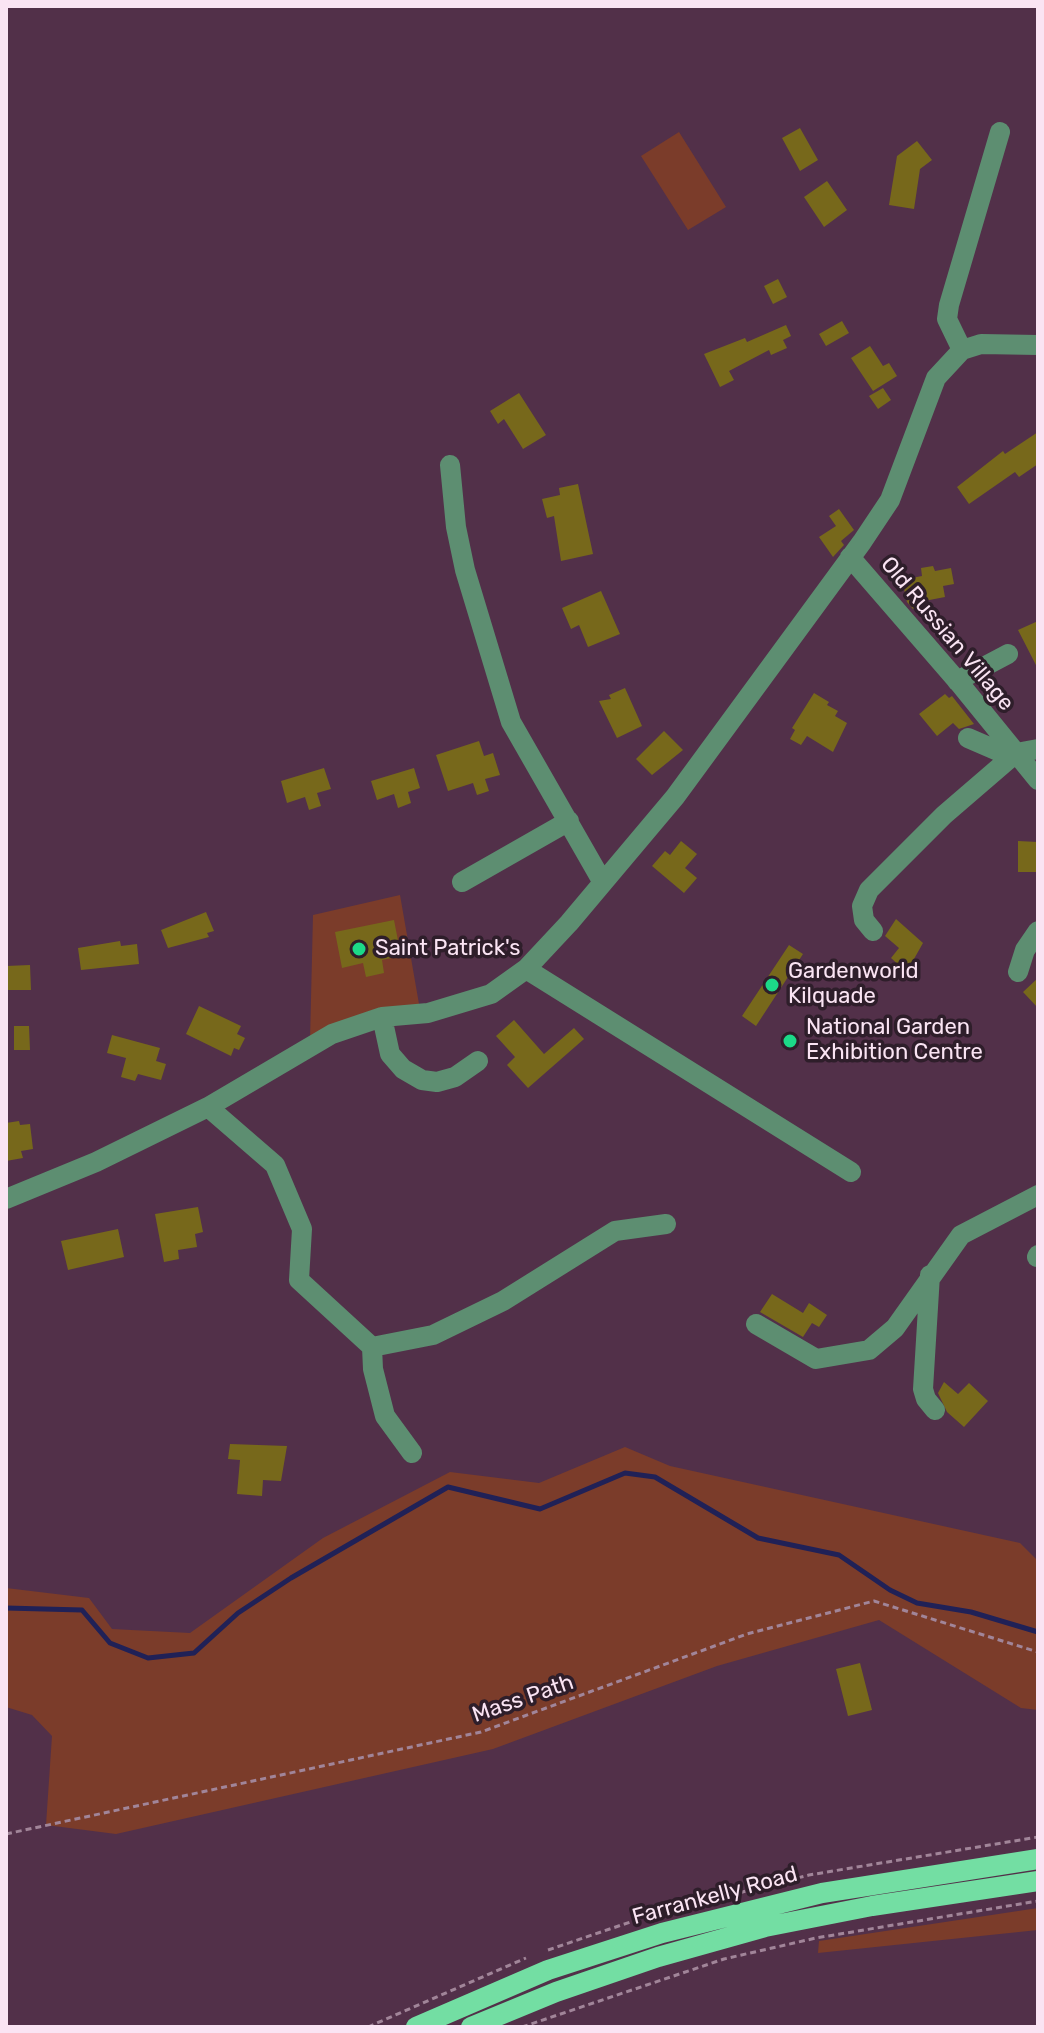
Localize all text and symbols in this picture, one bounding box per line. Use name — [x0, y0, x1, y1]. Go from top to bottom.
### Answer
street label: Old Russian Village — [875, 552, 1019, 716]
place label: Saint Patrick's — [375, 936, 521, 962]
marker: Saint Patrick's — [350, 940, 368, 958]
place label: Gardenworld Kilquade — [788, 959, 919, 1010]
marker: Gardenworld Kilquade — [763, 976, 781, 994]
place label: National Garden Exhibition Centre — [806, 1015, 983, 1066]
marker: National Garden Exhibition Centre — [781, 1032, 799, 1050]
street label: Mass Path — [469, 1669, 577, 1729]
street label: Farrankelly Road — [630, 1861, 800, 1931]

